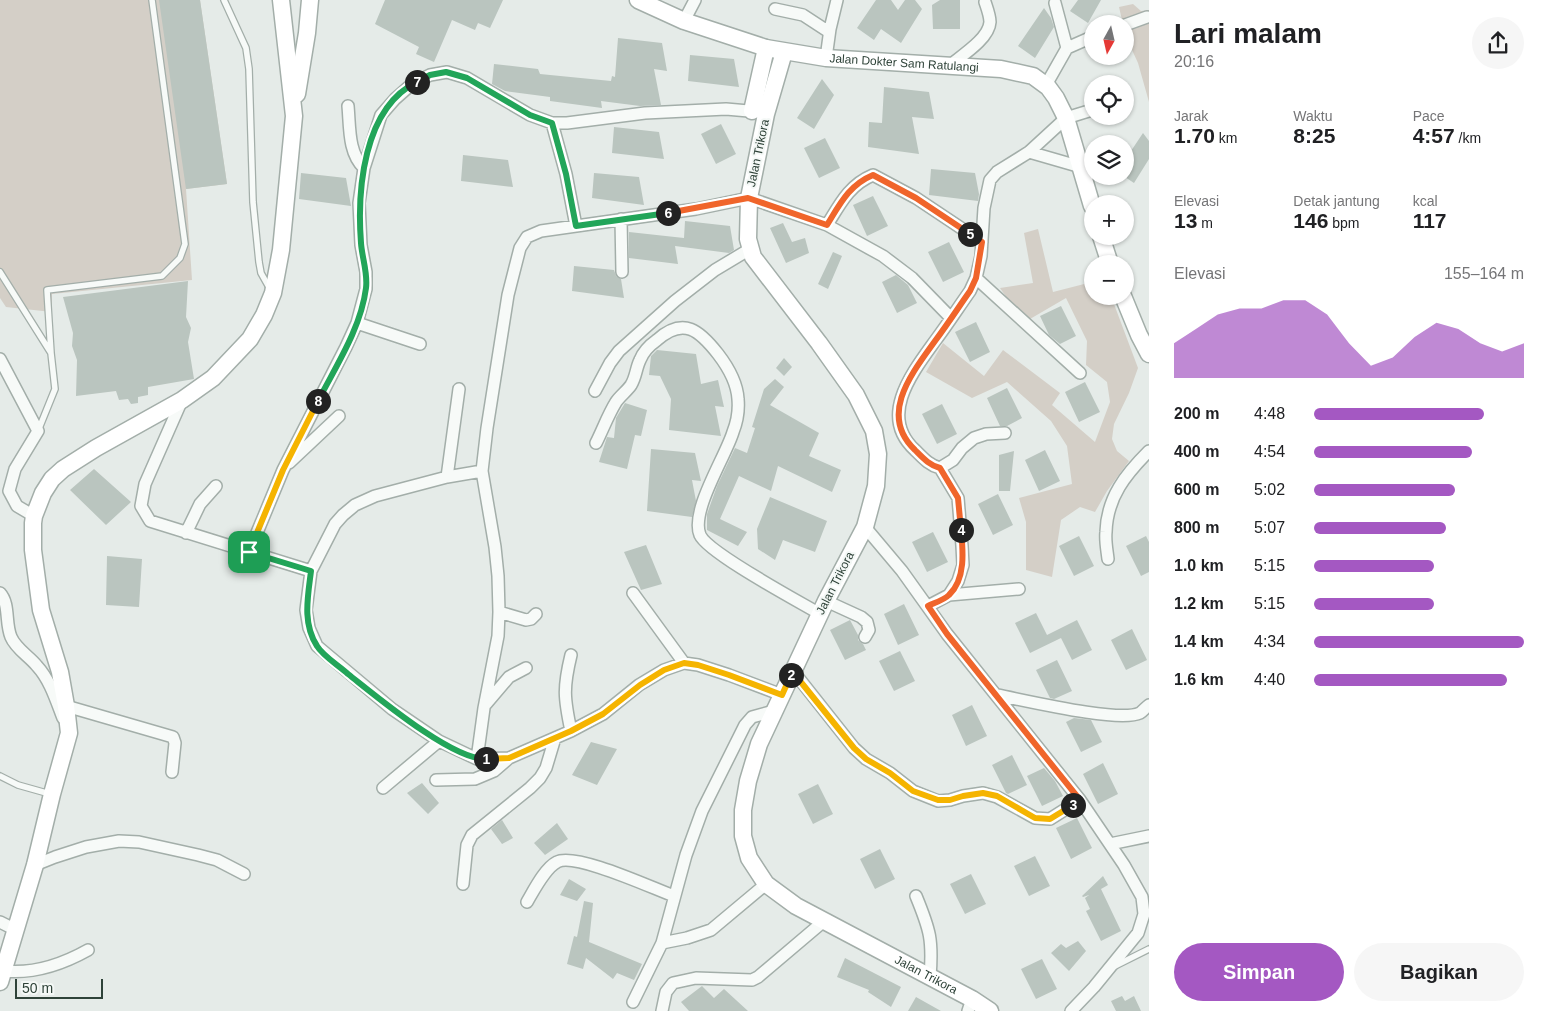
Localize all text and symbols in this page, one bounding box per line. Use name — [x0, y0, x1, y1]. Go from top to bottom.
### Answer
north arrow — [1084, 15, 1134, 65]
map controls — [1084, 15, 1134, 305]
button: share — [1472, 17, 1524, 69]
text: Lari malam — [1174, 18, 1322, 49]
street label: Jalan Dokter Sam Ratulangi — [829, 51, 979, 75]
text: 20:16 — [1174, 53, 1214, 70]
pin: 7 — [404, 70, 430, 94]
text: 7 — [414, 74, 421, 90]
button: locate — [1084, 75, 1134, 125]
text: Jarak — [1174, 108, 1208, 124]
text: Waktu — [1293, 108, 1332, 124]
text: Pace — [1413, 108, 1445, 124]
street label: Jalan Trikora — [744, 118, 772, 188]
text: 1.70 — [1174, 124, 1215, 147]
text: 8:25 — [1293, 124, 1335, 147]
text: 4:57 — [1413, 124, 1455, 147]
text: km — [1215, 130, 1237, 146]
text: /km — [1455, 130, 1481, 146]
button: layers — [1084, 135, 1134, 185]
text: Elevasi — [1174, 193, 1219, 209]
text: Detak jantung — [1293, 193, 1380, 209]
text: kcal — [1413, 193, 1438, 209]
button: + — [1084, 195, 1134, 245]
pin: 6 — [656, 200, 680, 226]
text: 6 — [665, 205, 672, 221]
text: 13 — [1174, 209, 1197, 232]
text: 146 — [1293, 209, 1328, 232]
text: 117 — [1413, 209, 1447, 232]
text: m — [1197, 215, 1213, 231]
text: bpm — [1328, 215, 1360, 231]
pin: 5 — [958, 222, 982, 246]
text: 5 — [967, 226, 974, 242]
button: − — [1084, 255, 1134, 305]
text: Elevasi — [1174, 265, 1226, 282]
text: 155–164 m — [1444, 265, 1524, 282]
pin: 8 — [306, 388, 330, 414]
text: 8 — [315, 393, 322, 409]
text: 200 m — [1174, 405, 1219, 422]
text: 4:48 — [1254, 405, 1285, 422]
text: 400 m — [1174, 443, 1219, 460]
text: 4:54 — [1254, 443, 1285, 460]
text: 600 m — [1174, 481, 1219, 498]
text: 5:02 — [1254, 481, 1285, 498]
pin: 4 — [948, 518, 974, 542]
text: 800 m — [1174, 519, 1219, 536]
text: 5:07 — [1254, 519, 1285, 536]
text: 4 — [958, 522, 965, 538]
pin — [228, 531, 270, 573]
icon: arrive — [235, 538, 263, 566]
street label: Jalan Trikora — [813, 549, 857, 617]
text: 1.0 km — [1174, 557, 1224, 574]
text: 5:15 — [1254, 557, 1285, 574]
text: 1.2 km — [1174, 595, 1224, 612]
text: 5:15 — [1254, 595, 1285, 612]
text: 1.4 km — [1174, 633, 1224, 650]
text: 4:34 — [1254, 633, 1285, 650]
pin: 2 — [778, 662, 804, 688]
text: 2 — [788, 667, 795, 683]
text: 1.6 km — [1174, 671, 1224, 688]
text: 4:40 — [1254, 671, 1285, 688]
pin: 1 — [474, 746, 498, 772]
text: 1 — [483, 751, 490, 767]
pin: 3 — [1060, 792, 1086, 818]
text: 3 — [1070, 797, 1077, 813]
button: Simpan — [1174, 943, 1344, 1001]
button: Bagikan — [1354, 943, 1524, 1001]
street label: Jalan Trikora — [892, 952, 960, 997]
scale bar — [15, 976, 102, 999]
text: 50 m — [22, 980, 53, 996]

